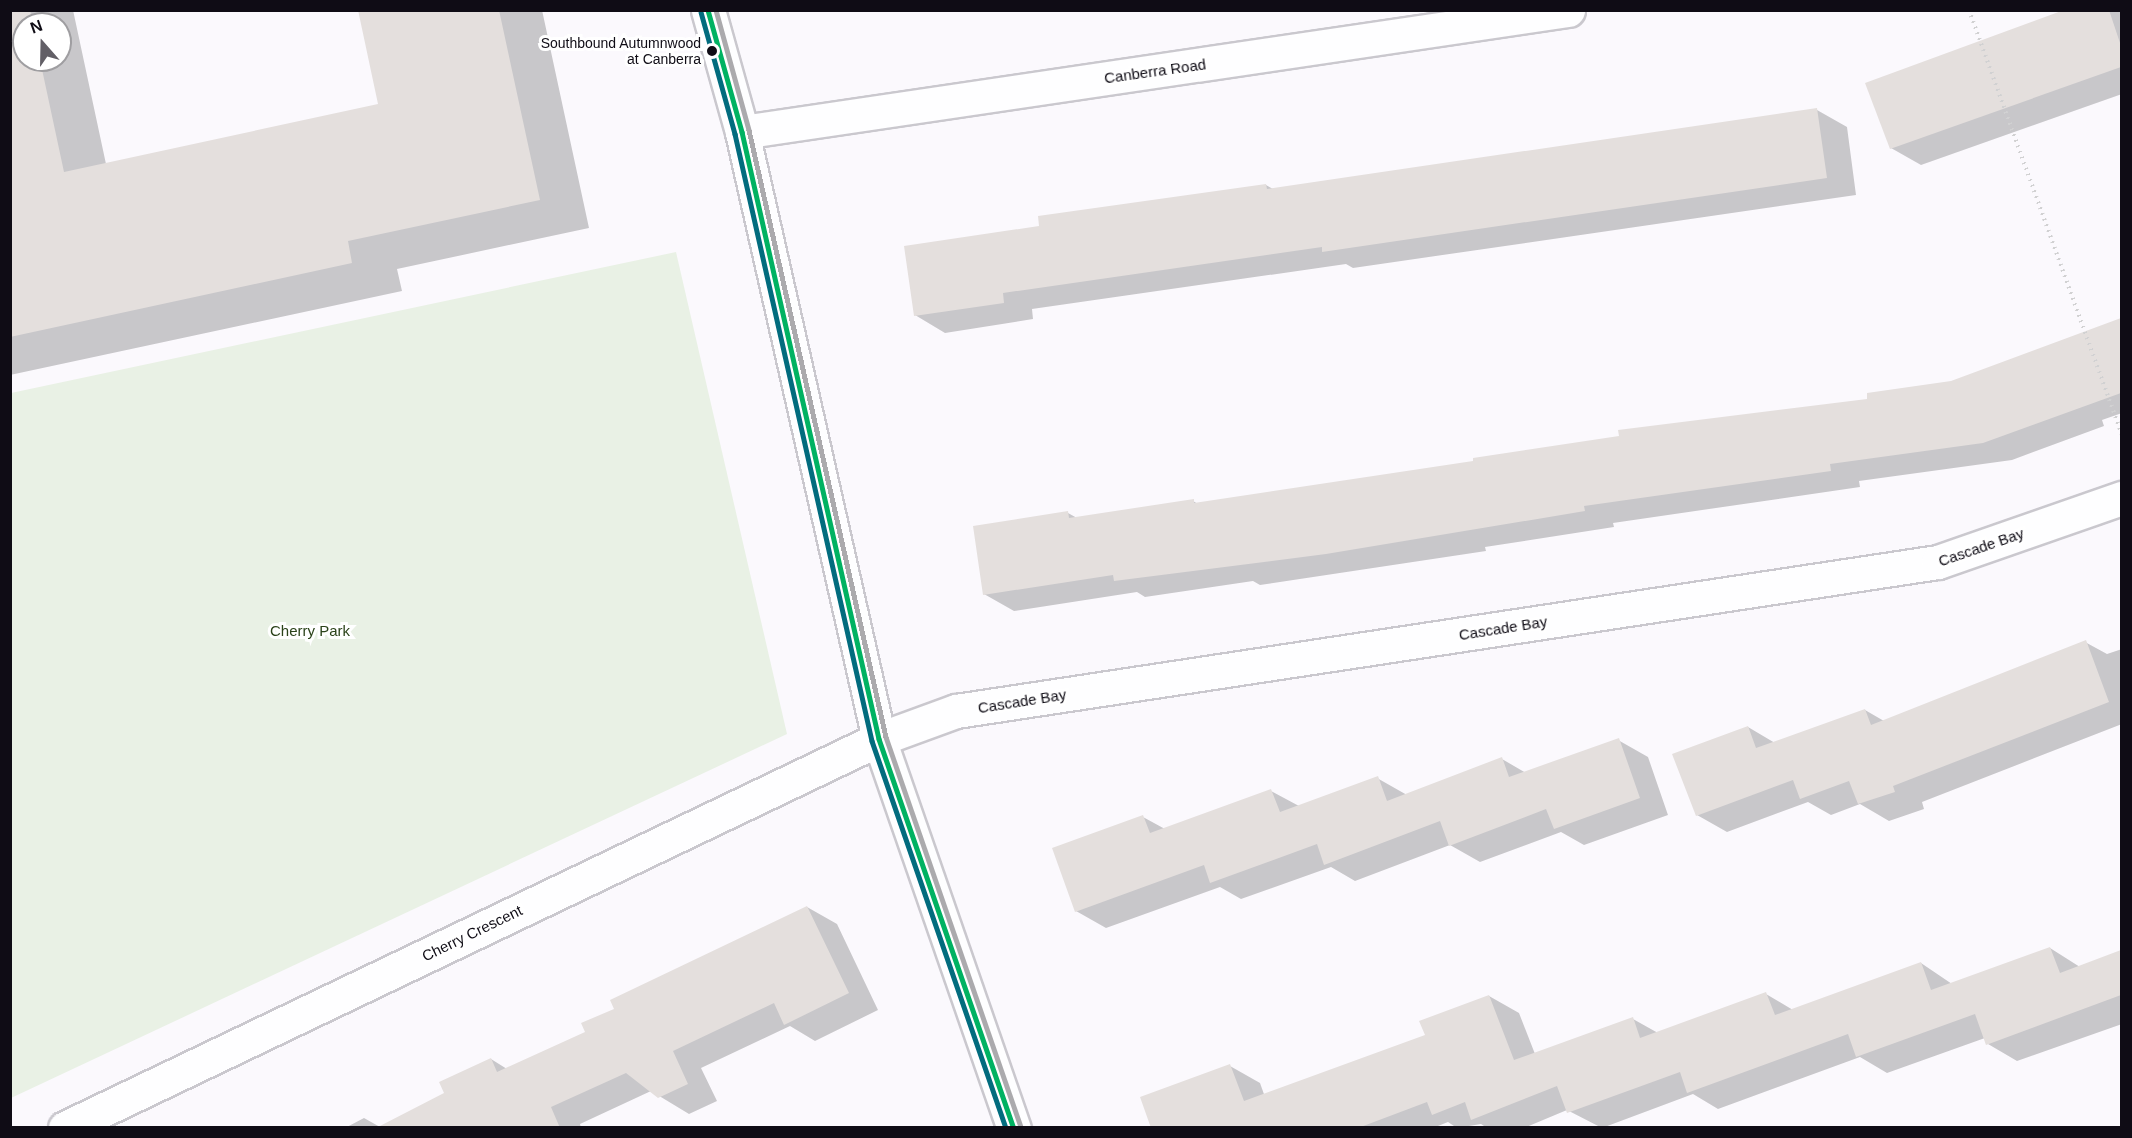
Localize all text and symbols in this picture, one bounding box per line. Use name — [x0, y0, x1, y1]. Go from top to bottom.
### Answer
north arrow — [12, 12, 72, 72]
text: N — [28, 17, 45, 36]
place label: Southbound Autumnwood at Canberra — [540, 35, 701, 68]
marker: Southbound Autumnwood at Canberra — [706, 45, 718, 57]
street label: Canberra Road — [1103, 55, 1207, 87]
street label: Cascade Bay — [1936, 524, 2026, 570]
street label: Cascade Bay — [1458, 612, 1548, 644]
park label: Cherry Park — [270, 622, 350, 640]
street label: Cascade Bay — [977, 685, 1067, 717]
street label: Cherry Crescent — [419, 901, 525, 965]

